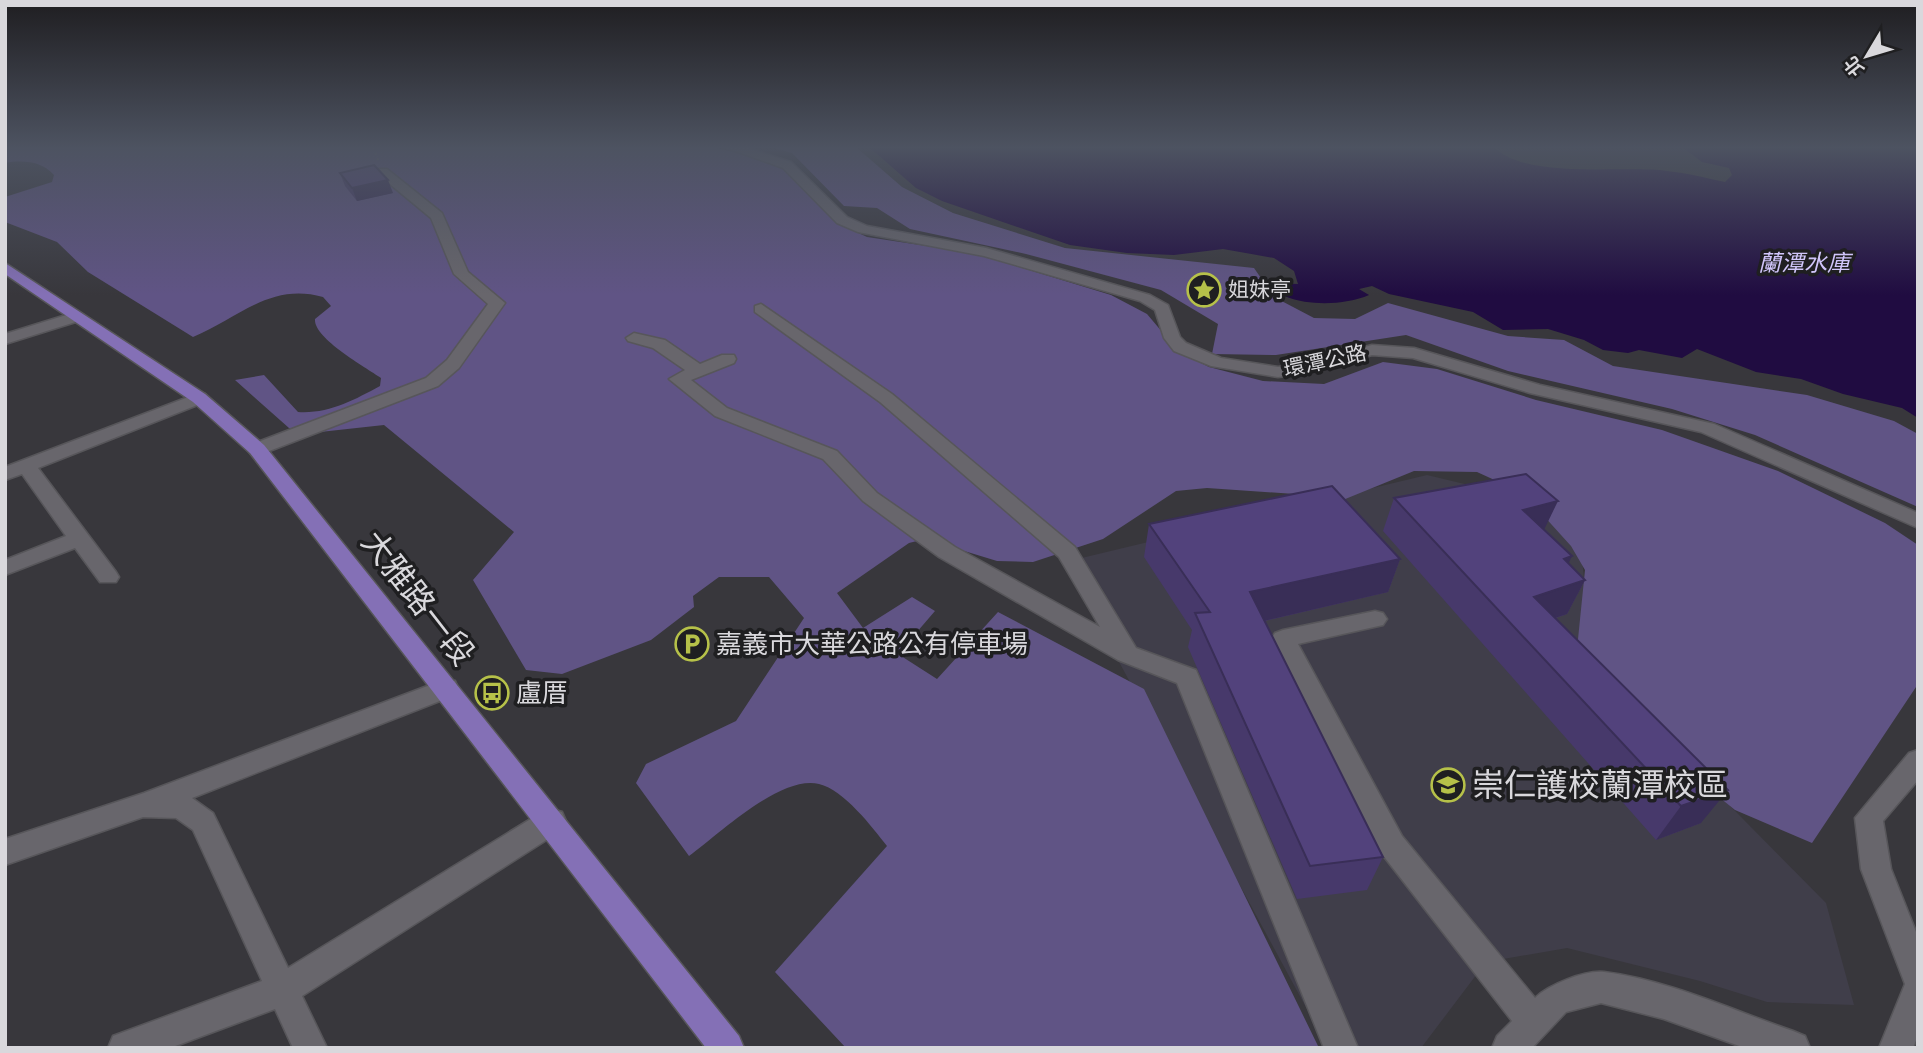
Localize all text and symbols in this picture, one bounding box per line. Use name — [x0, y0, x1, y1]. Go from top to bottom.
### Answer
north arrow — [1832, 21, 1902, 91]
text: 北 — [1840, 52, 1869, 80]
water label: 蘭潭水庫 — [1758, 250, 1854, 277]
place icon: 姐妹亭 — [1185, 271, 1223, 309]
place label: 姐妹亭 — [1228, 278, 1291, 302]
street label: 環潭公路 — [1281, 341, 1369, 381]
street label: 大雅路一段 — [354, 524, 481, 673]
parking icon: 嘉義市大華公路公有停車場 — [673, 625, 711, 663]
place label: 嘉義市大華公路公有停車場 — [716, 629, 1028, 660]
bus stop icon: 盧厝 — [473, 674, 511, 712]
place label: 盧厝 — [516, 678, 568, 709]
school or university icon: 崇仁護校蘭潭校區 — [1429, 766, 1467, 804]
place label: 崇仁護校蘭潭校區 — [1472, 767, 1728, 804]

